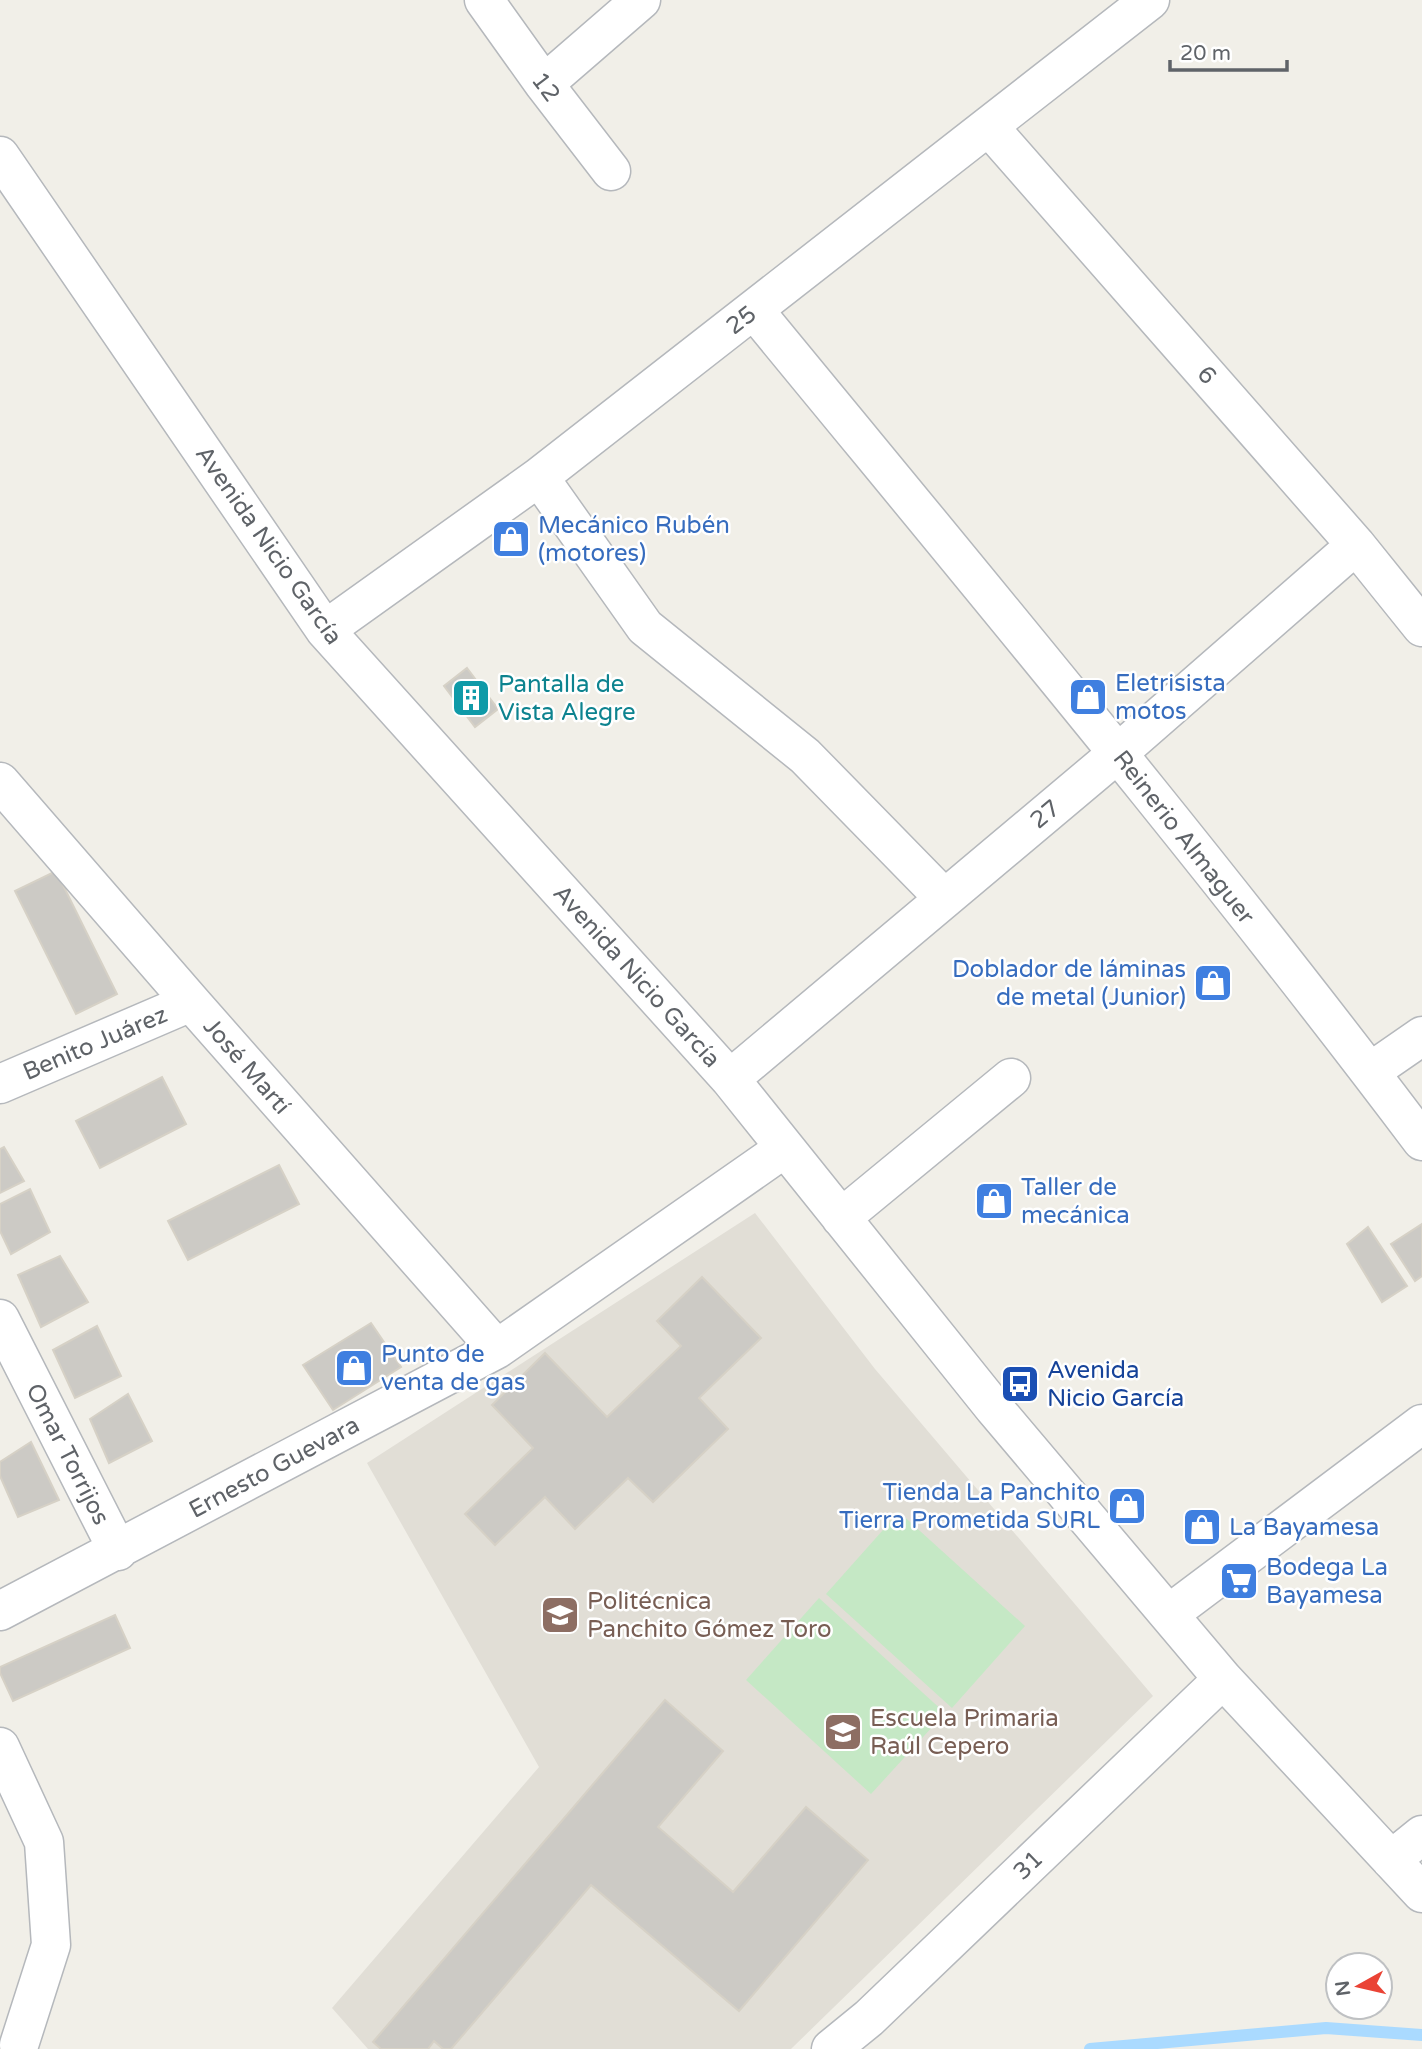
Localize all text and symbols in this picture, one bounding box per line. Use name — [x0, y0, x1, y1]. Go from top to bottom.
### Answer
scale bar — [1170, 28, 1287, 72]
text: 20 m — [1180, 41, 1231, 66]
street label: 12 — [525, 67, 566, 108]
street label: 25 — [720, 300, 762, 341]
street label: 6 — [1191, 360, 1223, 391]
street label: Avenida Nicio García — [189, 440, 348, 650]
place label: Mecánico Rubén (motores) — [538, 511, 730, 568]
shop icon: Mecánico Rubén (motores) — [490, 518, 532, 560]
place label: Eletrisista motos — [1115, 669, 1226, 726]
place label: Pantalla de Vista Alegre — [498, 670, 636, 727]
shop icon: Eletrisista motos — [1067, 676, 1109, 718]
building icon: Pantalla de Vista Alegre — [450, 677, 492, 719]
street label: Reinerio Almaguer — [1107, 745, 1261, 931]
street label: 27 — [1024, 794, 1066, 835]
street label: Avenida Nicio García — [547, 879, 726, 1074]
place label: Doblador de láminas de metal (Junior) — [952, 955, 1186, 1012]
shop icon: Doblador de láminas de metal (Junior) — [1192, 962, 1234, 1004]
street label: Benito Juárez — [19, 1000, 172, 1087]
street label: José Martí — [197, 1012, 296, 1120]
place label: Taller de mecánica — [1021, 1173, 1130, 1230]
shop icon: Taller de mecánica — [973, 1180, 1015, 1222]
place label: Punto de venta de gas — [381, 1340, 525, 1397]
shop icon: Punto de venta de gas — [333, 1347, 375, 1389]
place label: Avenida Nicio García — [1047, 1356, 1184, 1413]
bus stop icon: Avenida Nicio García — [999, 1363, 1041, 1405]
street label: Omar Torrijos — [20, 1379, 116, 1530]
street label: Ernesto Guevara — [184, 1410, 364, 1525]
place label: Tienda La Panchito Tierra Prometida SURL — [839, 1478, 1100, 1535]
shop icon: Tienda La Panchito Tierra Prometida SURL — [1106, 1485, 1148, 1527]
shop icon: La Bayamesa — [1181, 1506, 1223, 1548]
place label: La Bayamesa — [1229, 1513, 1379, 1542]
place label: Bodega La Bayamesa — [1266, 1553, 1388, 1610]
supermarket icon: Bodega La Bayamesa — [1218, 1560, 1260, 1602]
place label: Politécnica Panchito Gómez Toro — [587, 1587, 832, 1644]
school or university icon: Politécnica Panchito Gómez Toro — [539, 1594, 581, 1636]
place label: Escuela Primaria Raúl Cepero — [870, 1704, 1059, 1761]
school or university icon: Escuela Primaria Raúl Cepero — [822, 1711, 864, 1753]
street label: 31 — [1007, 1844, 1049, 1886]
north arrow — [1324, 1951, 1394, 2021]
text: N — [1331, 1979, 1355, 1997]

